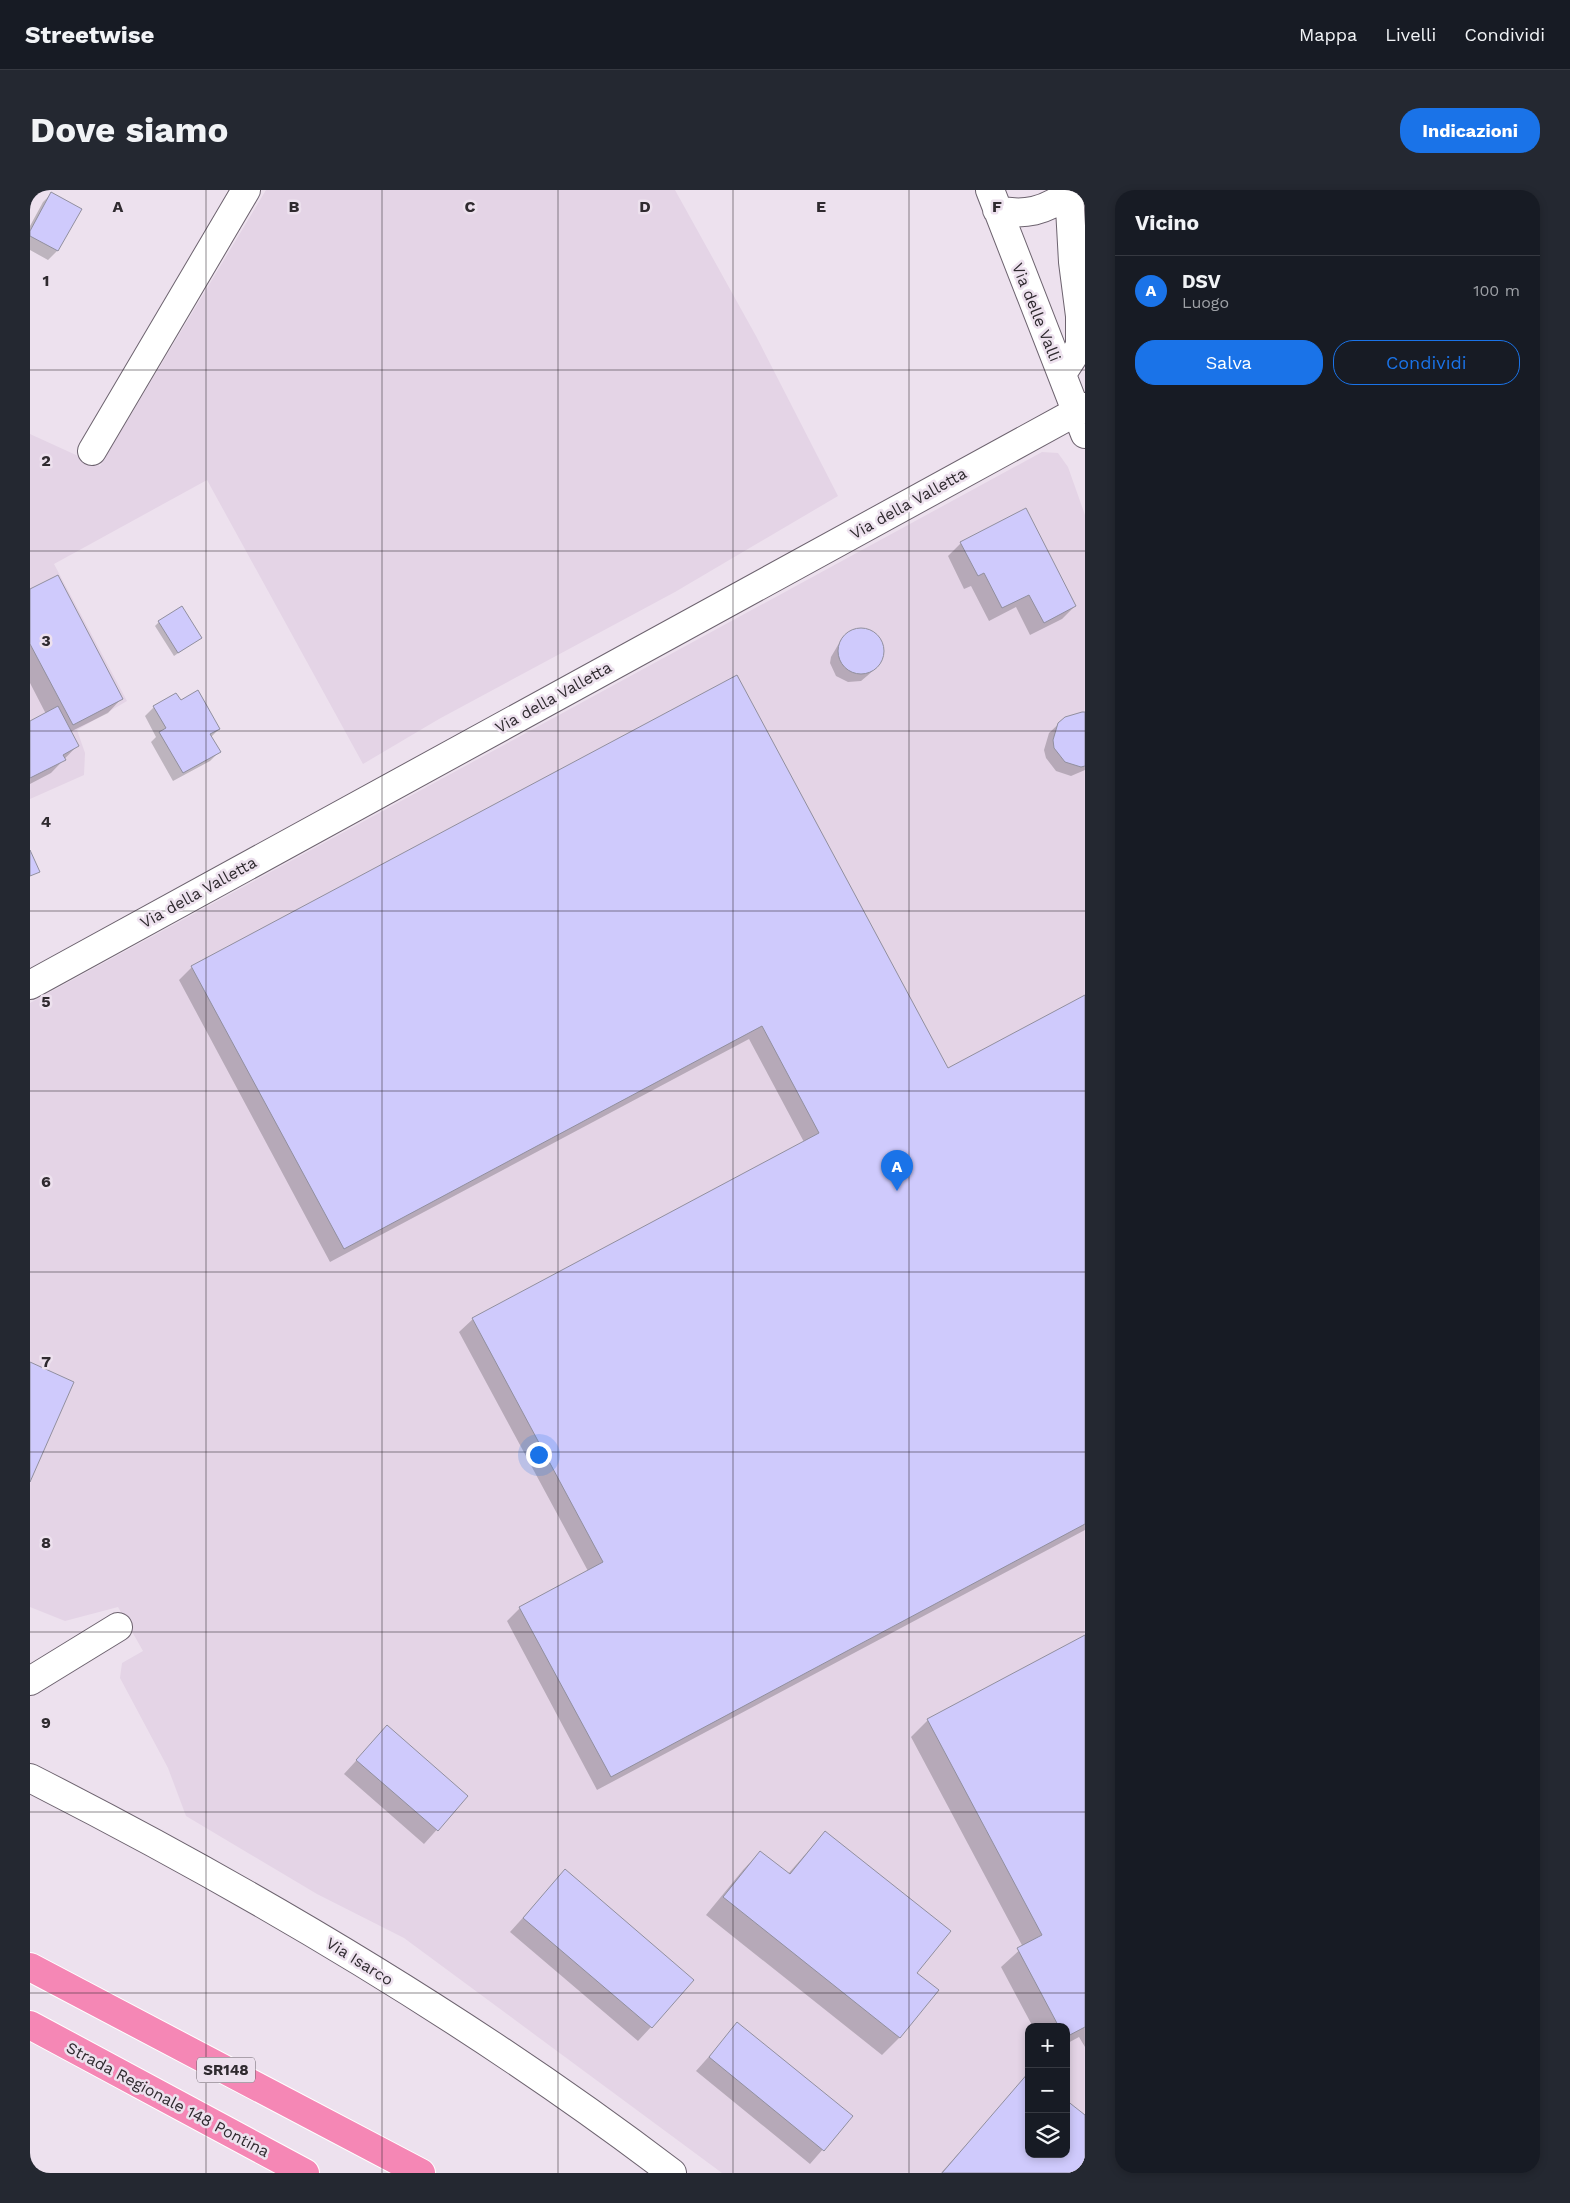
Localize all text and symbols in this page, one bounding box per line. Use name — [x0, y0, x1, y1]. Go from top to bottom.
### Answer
text: Streetwise — [25, 21, 154, 49]
text: Mappa — [1299, 24, 1357, 45]
text: Livelli — [1385, 24, 1436, 45]
text: Condividi — [1464, 24, 1545, 45]
button: Indicazioni — [1400, 108, 1540, 153]
text: Dove siamo — [30, 109, 228, 151]
text: A — [113, 197, 124, 216]
text: B — [289, 197, 300, 216]
text: C — [465, 197, 476, 216]
text: D — [639, 197, 651, 216]
text: E — [816, 197, 826, 216]
text: F — [992, 197, 1002, 216]
text: Vicino — [1135, 210, 1199, 235]
street label: Via delle Valli — [1008, 260, 1065, 364]
text: DSV — [1182, 270, 1221, 293]
text: 1 — [43, 271, 49, 290]
text: A — [1146, 281, 1156, 300]
text: 100 m — [1473, 281, 1520, 300]
text: Luogo — [1182, 293, 1229, 312]
button: Salva — [1135, 340, 1323, 385]
button: Condividi — [1333, 340, 1520, 385]
text: 2 — [41, 451, 51, 470]
street label: Via della Valletta — [847, 464, 970, 543]
text: 3 — [41, 631, 51, 650]
street label: Via della Valletta — [492, 658, 615, 737]
text: 4 — [41, 812, 51, 831]
street label: Via della Valletta — [137, 853, 260, 932]
text: 5 — [41, 992, 51, 1011]
pin: A — [881, 1150, 913, 1191]
text: 6 — [41, 1172, 51, 1191]
text: 7 — [41, 1352, 51, 1371]
your location — [526, 1442, 552, 1468]
text: 8 — [41, 1533, 51, 1552]
text: 9 — [41, 1713, 51, 1732]
street label: Via Isarco — [323, 1933, 397, 1990]
map controls — [1025, 2023, 1070, 2158]
button: + — [1025, 2023, 1070, 2068]
street label: Strada Regionale 148 Pontina — [63, 2038, 272, 2161]
road number: SR148 — [197, 2058, 255, 2082]
button: − — [1025, 2068, 1070, 2113]
button: layers — [1025, 2113, 1070, 2158]

